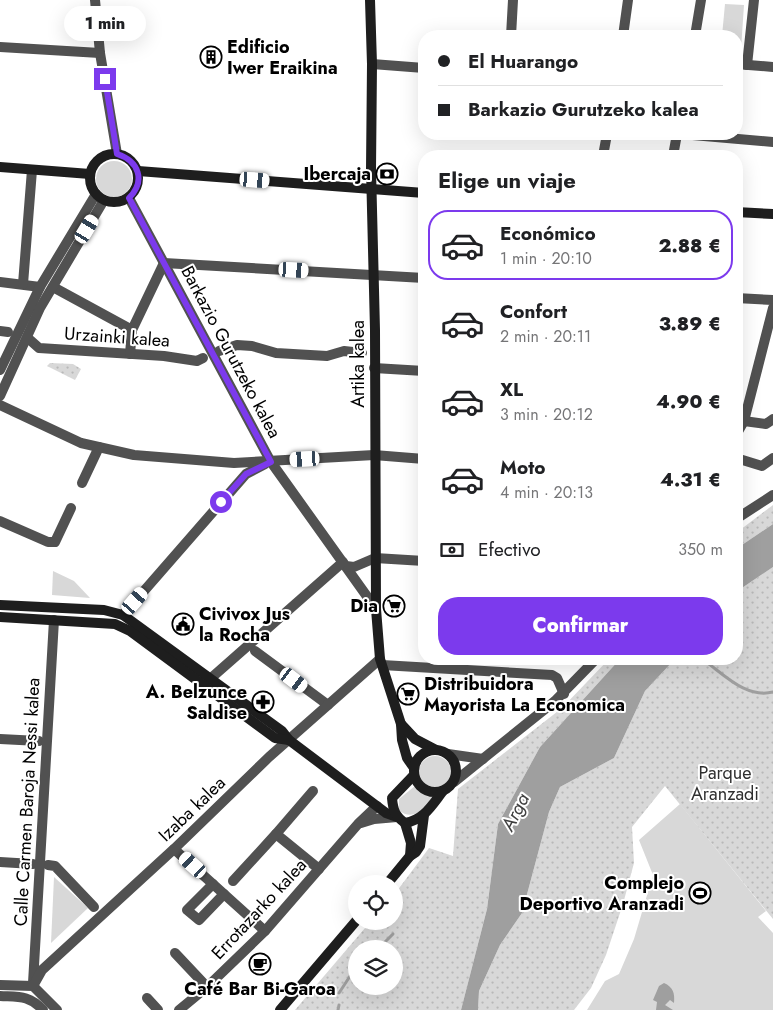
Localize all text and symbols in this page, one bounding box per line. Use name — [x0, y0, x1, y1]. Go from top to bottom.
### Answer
callout: 1 min — [64, 7, 146, 42]
text: 1 min — [85, 12, 125, 35]
place label: Edificio Iwer Eraikina — [227, 34, 338, 81]
building icon: Edificio Iwer Eraikina — [199, 45, 223, 69]
text: El Huarango — [468, 48, 578, 75]
route end — [94, 68, 116, 90]
text: Barkazio Gurutzeko kalea — [468, 96, 699, 123]
place label: Ibercaja — [304, 161, 371, 187]
bank icon: Ibercaja — [375, 162, 399, 186]
text: Elige un viaje — [438, 164, 576, 196]
car — [239, 171, 270, 189]
car — [72, 212, 101, 246]
text: Económico — [500, 220, 596, 247]
icon: car — [440, 223, 485, 268]
text: 2.88 € — [658, 232, 721, 259]
text: 1 min · 20:10 — [500, 247, 592, 270]
street label: Barkazio Gurutzeko kalea — [175, 261, 287, 443]
car — [278, 262, 309, 278]
text: Confort — [500, 298, 567, 325]
icon: car — [440, 301, 485, 346]
text: 3.89 € — [659, 310, 721, 337]
street label: Urzainki kalea — [63, 320, 171, 354]
street label: Artika kalea — [345, 320, 371, 408]
text: 2 min · 20:11 — [500, 325, 591, 348]
text: XL — [500, 376, 523, 403]
icon: car — [440, 379, 485, 424]
text: 4.90 € — [656, 388, 721, 415]
text: 3 min · 20:12 — [500, 403, 593, 426]
car — [289, 451, 320, 467]
text: Moto — [500, 454, 545, 481]
icon: car — [440, 457, 485, 502]
text: 4.31 € — [660, 466, 721, 493]
text: 4 min · 20:13 — [500, 481, 593, 504]
route start — [210, 491, 232, 513]
icon: cash — [438, 536, 466, 564]
text: Efectivo — [478, 536, 541, 563]
text: 350 m — [678, 538, 723, 561]
car — [119, 585, 150, 617]
place label: Dia — [350, 593, 378, 619]
supermarket icon: Dia — [382, 594, 406, 618]
button: Confirmar — [438, 597, 723, 655]
place label: Civivox Jus la Rocha — [199, 601, 290, 648]
public building icon: Civivox Jus la Rocha — [171, 612, 195, 636]
car — [277, 665, 310, 695]
place label: Distribuidora Mayorista La Economica — [424, 671, 625, 718]
street label: Calle Carmen Baroja Nessi kalea — [8, 677, 46, 927]
place label: A. Belzunce Saldise — [145, 679, 247, 726]
supermarket icon: Distribuidora Mayorista La Economica — [396, 682, 420, 706]
pharmacy icon: A. Belzunce Saldise — [251, 690, 275, 714]
park label: Parque Aranzadi — [691, 760, 759, 807]
street label: Izaba kalea — [153, 770, 231, 848]
water label: Arga — [494, 788, 536, 836]
car — [176, 849, 209, 881]
street label: Errotazarko kalea — [205, 853, 313, 965]
place label: Complejo Deportivo Aranzadi — [520, 870, 684, 917]
map controls — [348, 875, 403, 995]
button: locate — [348, 875, 403, 930]
sports icon: Complejo Deportivo Aranzadi — [688, 881, 712, 905]
button: layers — [348, 940, 403, 995]
cafe icon: Café Bar Bi-Garoa — [248, 952, 272, 976]
place label: Café Bar Bi-Garoa — [184, 976, 336, 1002]

